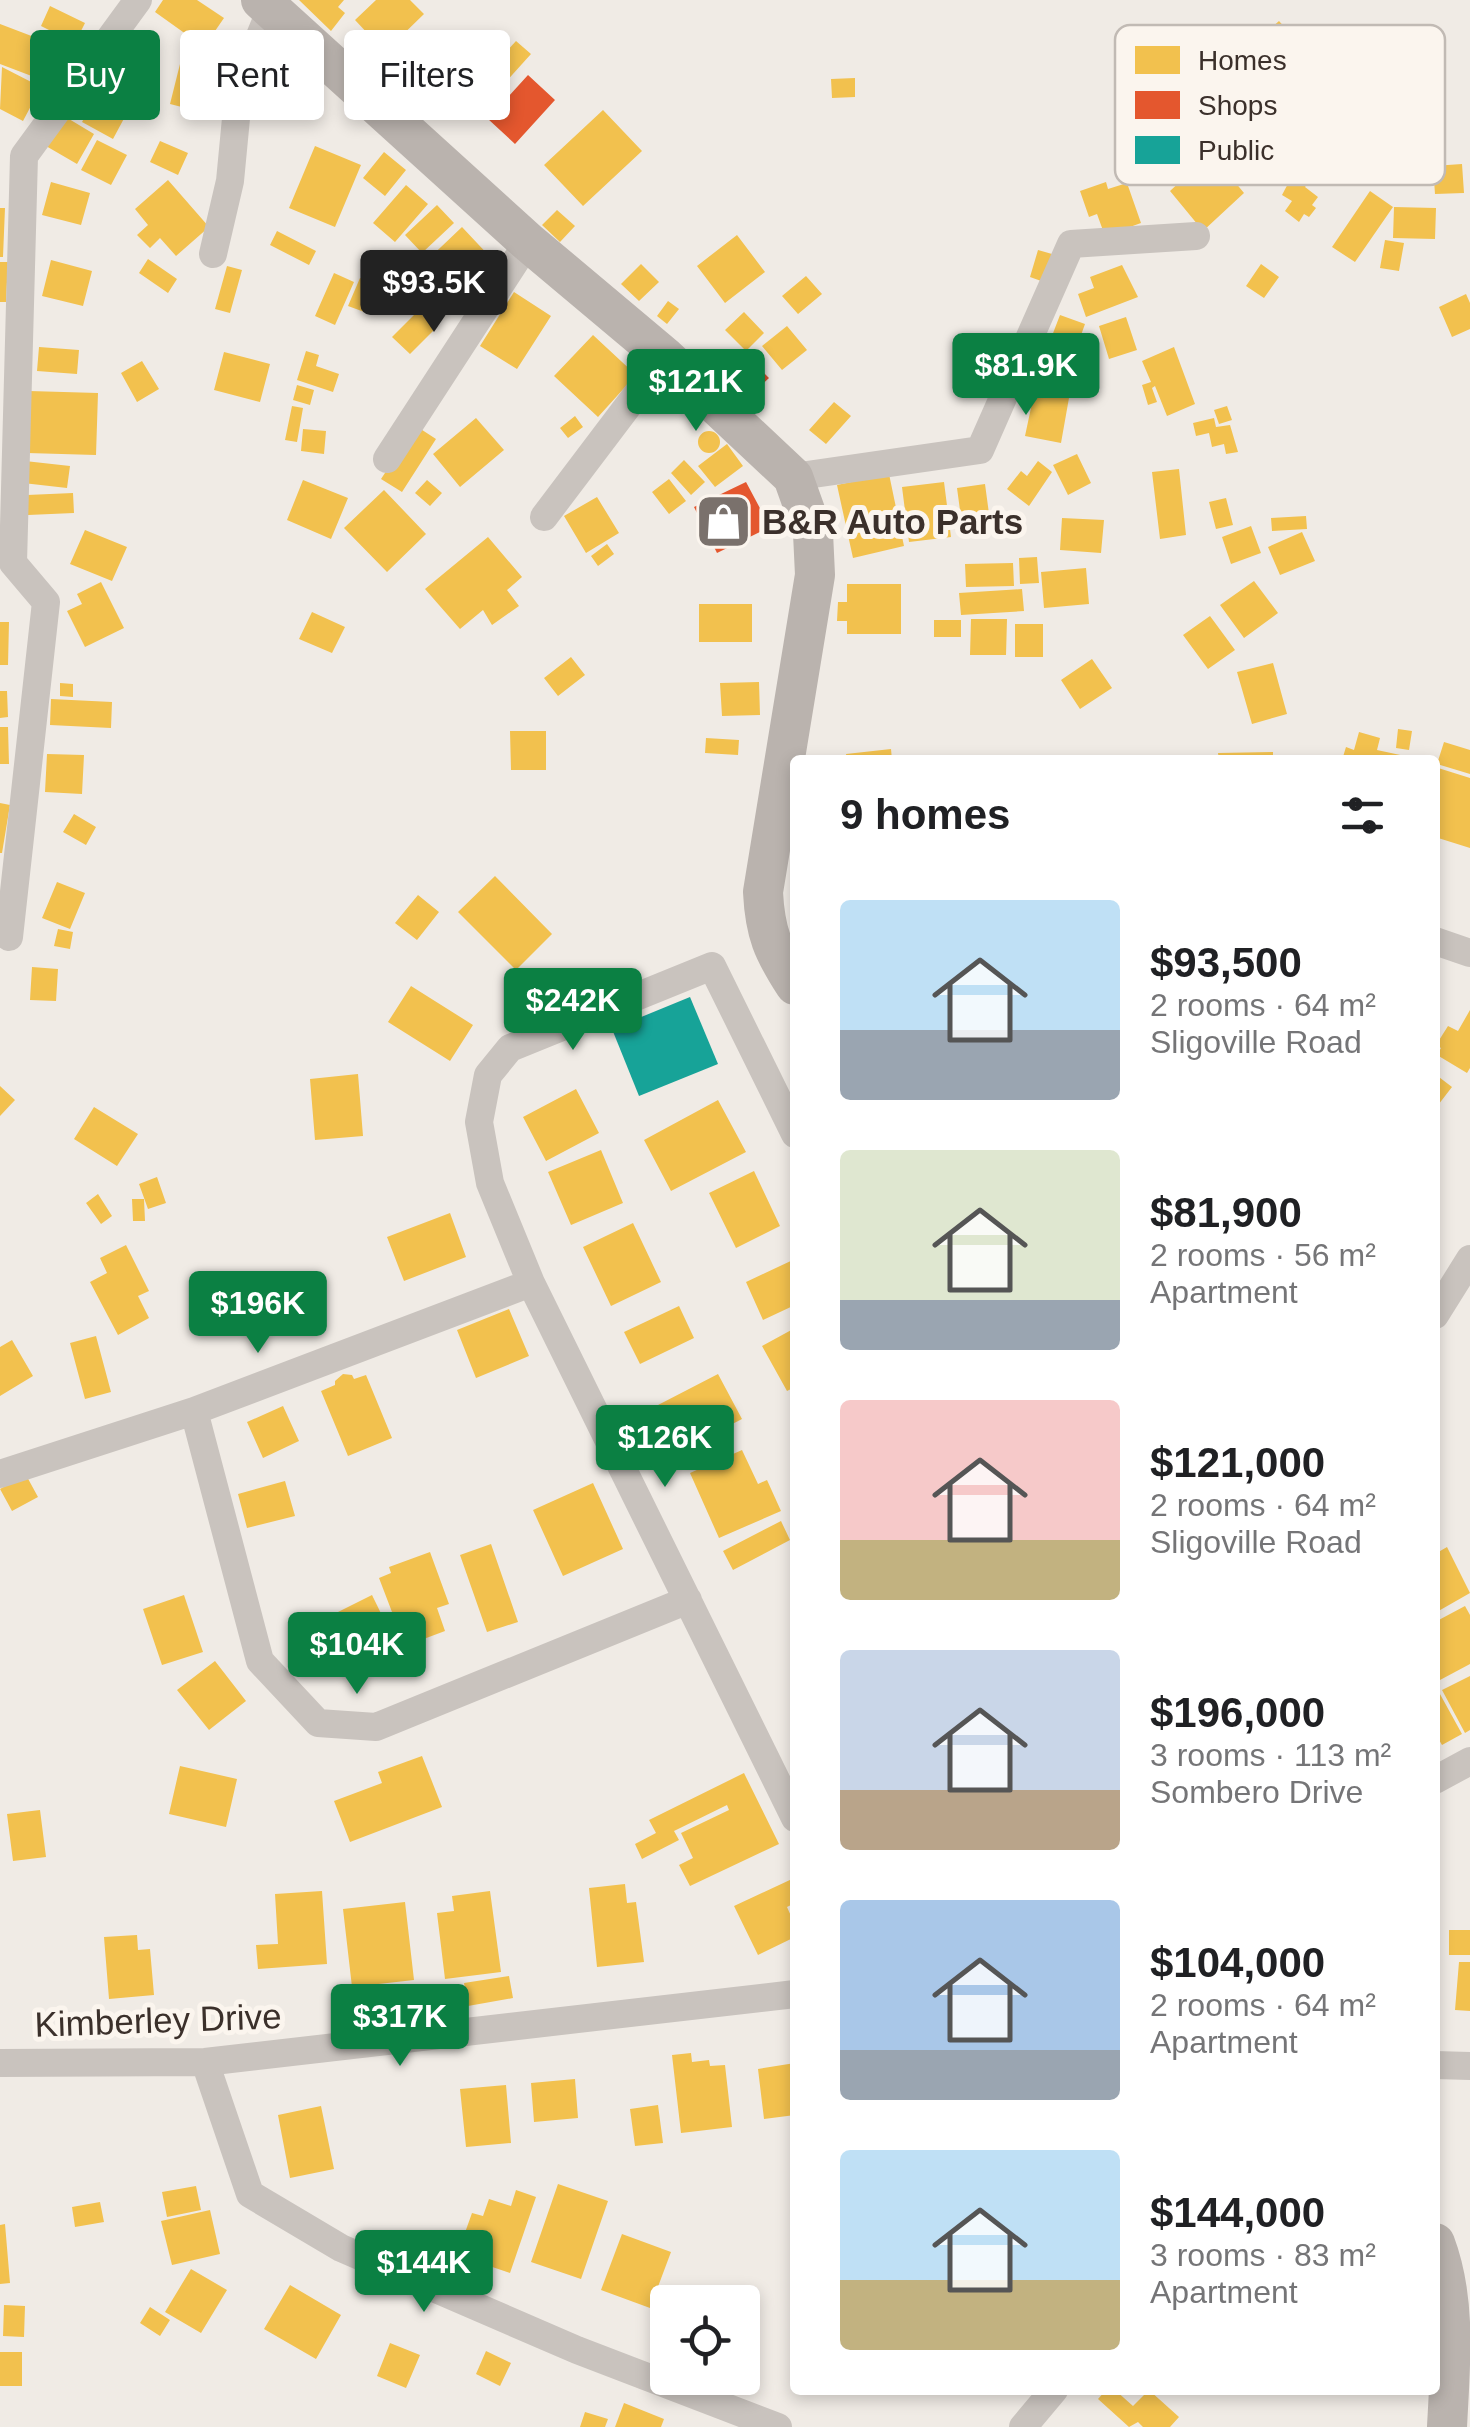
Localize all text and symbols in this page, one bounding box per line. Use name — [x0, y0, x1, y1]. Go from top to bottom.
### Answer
legend — [1115, 25, 1445, 185]
chip: Buy — [30, 30, 160, 120]
chip: Rent — [180, 30, 324, 120]
chip: Filters — [344, 30, 510, 120]
text: Homes — [1198, 45, 1287, 76]
text: Shops — [1198, 90, 1277, 121]
text: Public — [1198, 135, 1274, 166]
pin: $93.5K — [353, 250, 515, 335]
text: $93.5K — [382, 264, 486, 300]
pin: $81.9K — [945, 333, 1107, 418]
text: $81.9K — [974, 347, 1078, 383]
pin: $121K — [626, 349, 766, 434]
text: $121K — [649, 363, 743, 399]
shop icon: B&R Auto Parts — [693, 491, 753, 551]
place label: B&R Auto Parts — [762, 502, 1023, 541]
icon: filters — [1335, 788, 1390, 843]
text: 9 homes — [840, 791, 1010, 838]
text: $93,500 — [1150, 939, 1302, 986]
icon: home — [920, 940, 1040, 1060]
pin: $242K — [503, 968, 643, 1053]
text: $242K — [526, 982, 620, 1018]
text: 2 rooms · 64 m² — [1150, 987, 1376, 1023]
text: Sligoville Road — [1150, 1024, 1362, 1060]
text: $81,900 — [1150, 1189, 1302, 1236]
icon: home — [920, 1190, 1040, 1310]
text: 2 rooms · 56 m² — [1150, 1237, 1376, 1273]
pin: $196K — [188, 1271, 328, 1356]
text: Apartment — [1150, 1274, 1298, 1310]
text: $196K — [211, 1285, 305, 1321]
pin: $126K — [595, 1405, 735, 1490]
text: $126K — [618, 1419, 712, 1455]
text: $121,000 — [1150, 1439, 1325, 1486]
icon: home — [920, 1440, 1040, 1560]
text: 2 rooms · 64 m² — [1150, 1487, 1376, 1523]
text: Sligoville Road — [1150, 1524, 1362, 1560]
pin: $104K — [287, 1612, 427, 1697]
text: $104K — [310, 1626, 404, 1662]
text: $196,000 — [1150, 1689, 1325, 1736]
icon: home — [920, 1690, 1040, 1810]
text: 3 rooms · 113 m² — [1150, 1737, 1391, 1773]
text: Sombero Drive — [1150, 1774, 1363, 1810]
text: $104,000 — [1150, 1939, 1325, 1986]
icon: home — [920, 1940, 1040, 2060]
pin: $317K — [330, 1984, 470, 2069]
text: 2 rooms · 64 m² — [1150, 1987, 1376, 2023]
street label: Kimberley Drive — [34, 1996, 282, 2044]
text: $317K — [353, 1998, 447, 2034]
text: Apartment — [1150, 2024, 1298, 2060]
text: $144,000 — [1150, 2189, 1325, 2236]
icon: home — [920, 2190, 1040, 2310]
pin: $144K — [354, 2230, 494, 2315]
text: 3 rooms · 83 m² — [1150, 2237, 1376, 2273]
text: $144K — [377, 2244, 471, 2280]
text: Apartment — [1150, 2274, 1298, 2310]
map controls — [650, 2285, 760, 2395]
button: locate — [650, 2285, 760, 2395]

